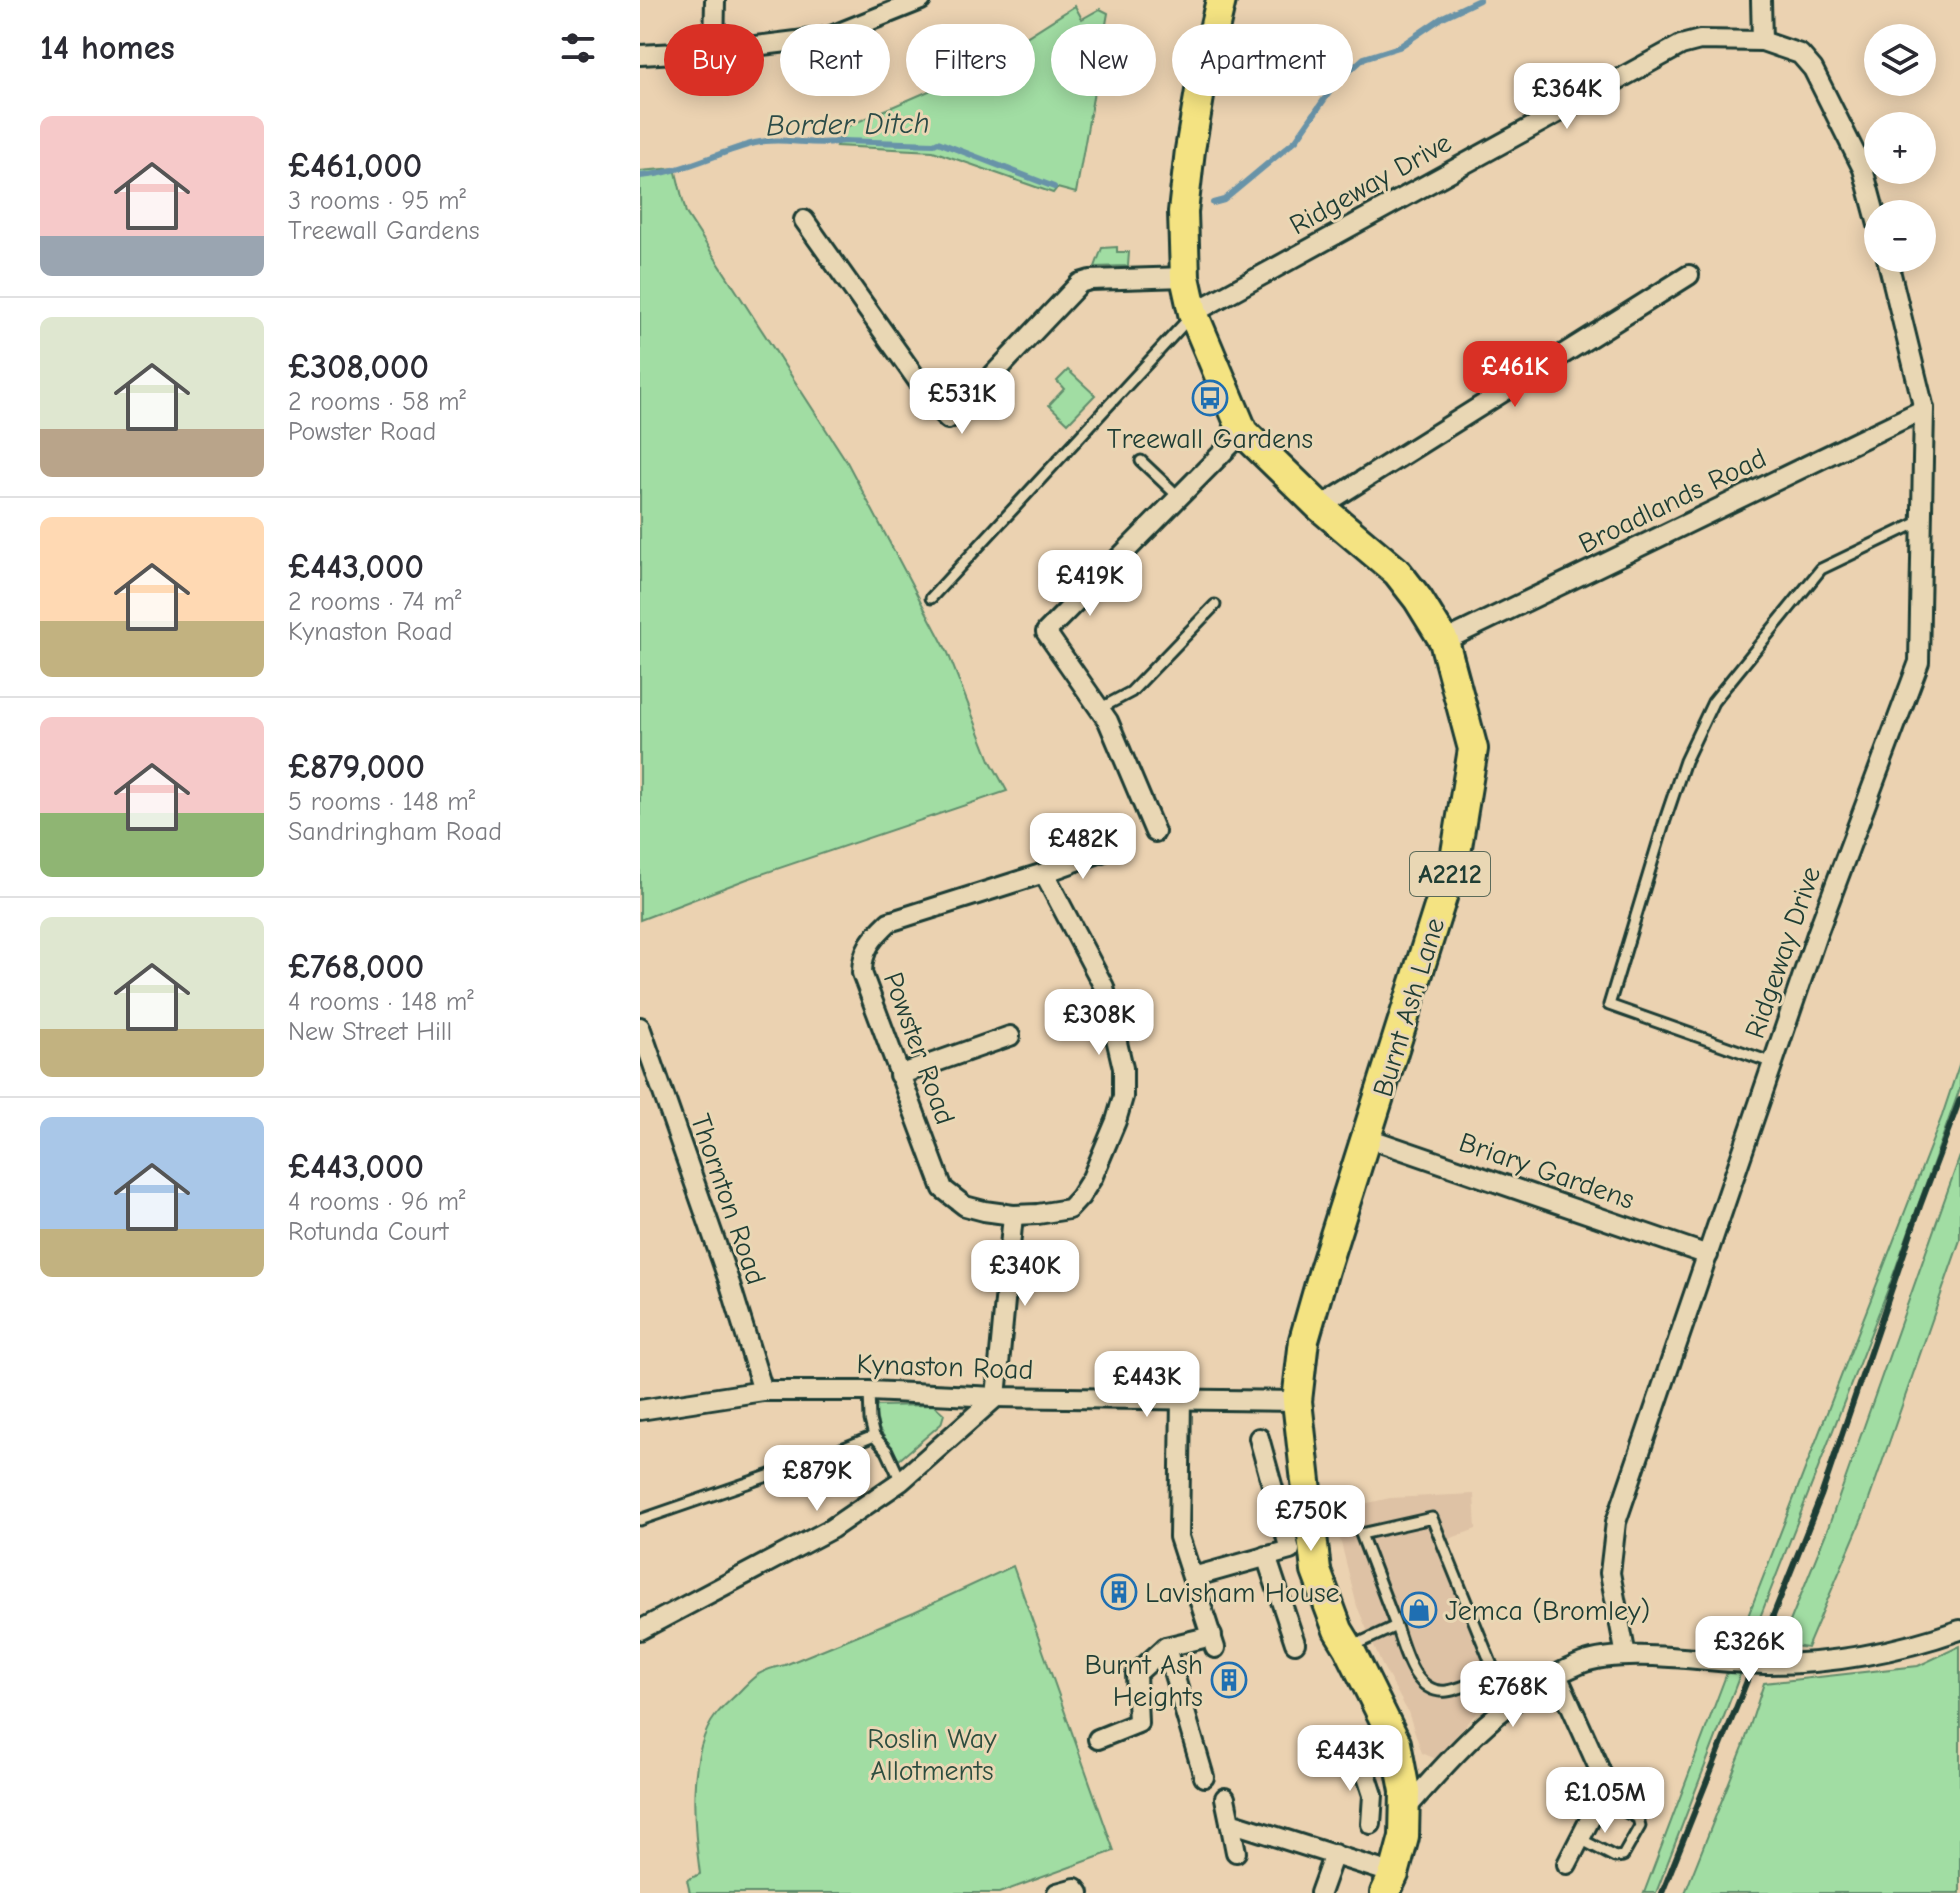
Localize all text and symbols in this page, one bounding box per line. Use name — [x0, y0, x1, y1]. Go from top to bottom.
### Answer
chip: Buy — [664, 24, 764, 96]
chip: Rent — [780, 24, 890, 96]
chip: Filters — [906, 24, 1035, 96]
chip: New — [1051, 24, 1156, 96]
chip: Apartment — [1172, 24, 1353, 96]
map controls — [1864, 24, 1936, 272]
button: layers — [1864, 24, 1936, 96]
icon: filters — [556, 26, 600, 70]
text: 14 homes — [40, 28, 175, 68]
pin: £364K — [1511, 63, 1623, 131]
text: £364K — [1532, 74, 1602, 104]
water label: Border Ditch — [766, 106, 930, 143]
button: + — [1864, 112, 1936, 184]
street label: Ridgeway Drive — [1284, 126, 1457, 241]
text: £461,000 — [288, 146, 422, 186]
icon: home — [104, 148, 200, 244]
text: 3 rooms · 95 m² — [288, 186, 466, 216]
button: − — [1864, 200, 1936, 272]
text: Treewall Gardens — [288, 216, 480, 246]
pin: £461K — [1459, 341, 1571, 409]
text: £308,000 — [288, 347, 429, 387]
icon: home — [104, 349, 200, 445]
text: £461K — [1481, 352, 1549, 382]
pin: £531K — [906, 368, 1018, 436]
text: £531K — [928, 379, 996, 409]
bus stop icon: Treewall Gardens — [1191, 379, 1229, 417]
text: 2 rooms · 58 m² — [288, 387, 466, 417]
text: Powster Road — [288, 417, 436, 447]
place label: Treewall Gardens — [1107, 423, 1313, 455]
street label: Broadlands Road — [1574, 442, 1771, 560]
text: £443,000 — [288, 547, 424, 587]
icon: home — [104, 549, 200, 645]
pin: £419K — [1034, 550, 1146, 618]
text: £419K — [1056, 561, 1124, 591]
text: 2 rooms · 74 m² — [288, 587, 461, 617]
text: Kynaston Road — [288, 617, 452, 647]
text: £879,000 — [288, 747, 425, 787]
icon: home — [104, 749, 200, 845]
text: 5 rooms · 148 m² — [288, 787, 475, 817]
pin: £482K — [1027, 813, 1139, 881]
text: Sandringham Road — [288, 817, 502, 847]
text: £482K — [1048, 824, 1118, 854]
road number: A2212 — [1410, 852, 1490, 896]
street label: Ridgeway Drive — [1739, 862, 1827, 1042]
street label: Burnt Ash Lane — [1367, 914, 1451, 1101]
text: £768,000 — [288, 947, 424, 987]
icon: home — [104, 949, 200, 1045]
street label: Powster Road — [877, 968, 961, 1129]
text: 4 rooms · 148 m² — [288, 987, 474, 1017]
pin: £308K — [1043, 989, 1155, 1057]
text: £308K — [1063, 1000, 1135, 1030]
text: New Street Hill — [288, 1017, 452, 1047]
street label: Thornton Road — [684, 1110, 772, 1289]
street label: Briary Gardens — [1455, 1126, 1638, 1216]
text: £443,000 — [288, 1147, 424, 1187]
icon: home — [104, 1149, 200, 1245]
text: 4 rooms · 96 m² — [288, 1187, 465, 1217]
text: Rotunda Court — [288, 1217, 448, 1247]
pin: £340K — [969, 1240, 1081, 1308]
text: £340K — [989, 1251, 1061, 1281]
street label: Kynaston Road — [856, 1348, 1034, 1386]
pin: £443K — [1091, 1351, 1203, 1419]
text: £443K — [1113, 1362, 1181, 1392]
pin: £879K — [761, 1445, 873, 1513]
text: £879K — [782, 1456, 852, 1486]
pin: £750K — [1255, 1485, 1367, 1553]
text: £750K — [1275, 1496, 1347, 1526]
building icon: Lavisham House — [1100, 1573, 1138, 1611]
place label: Lavisham House — [1145, 1577, 1340, 1609]
shop icon: Jemca (Bromley) — [1400, 1591, 1438, 1629]
place label: Jemca (Bromley) — [1445, 1595, 1650, 1627]
pin: £326K — [1693, 1616, 1805, 1684]
text: £326K — [1713, 1627, 1785, 1657]
place label: Burnt Ash Heights — [1084, 1649, 1203, 1713]
building icon: Burnt Ash Heights — [1210, 1661, 1248, 1699]
pin: £768K — [1457, 1661, 1569, 1729]
text: £768K — [1478, 1672, 1548, 1702]
park label: Roslin Way Allotments — [867, 1723, 997, 1787]
pin: £443K — [1294, 1725, 1406, 1793]
text: £443K — [1316, 1736, 1384, 1766]
pin: £1.05M — [1540, 1767, 1670, 1835]
text: £1.05M — [1564, 1778, 1646, 1808]

